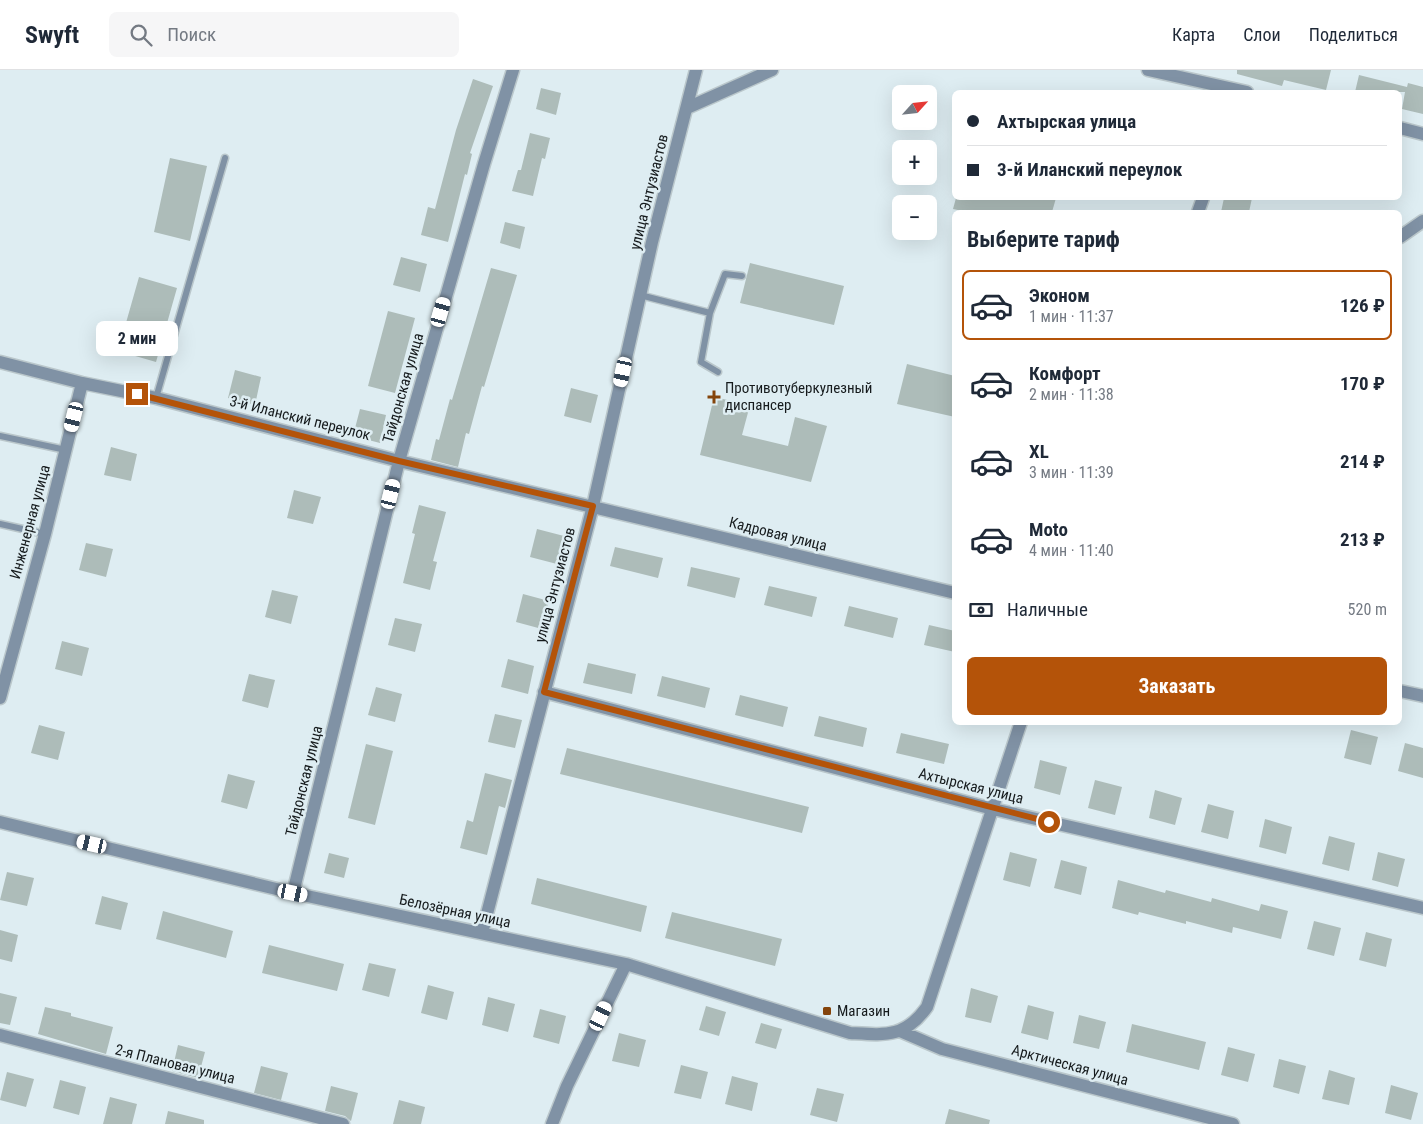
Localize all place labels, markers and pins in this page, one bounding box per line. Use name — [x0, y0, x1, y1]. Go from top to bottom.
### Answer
place label: Противотуберкулезный диспансер — [725, 379, 872, 414]
marker: Противотуберкулезный диспансер — [707, 390, 721, 404]
place label: Магазин — [837, 1002, 890, 1020]
marker: Магазин — [821, 1005, 833, 1017]

